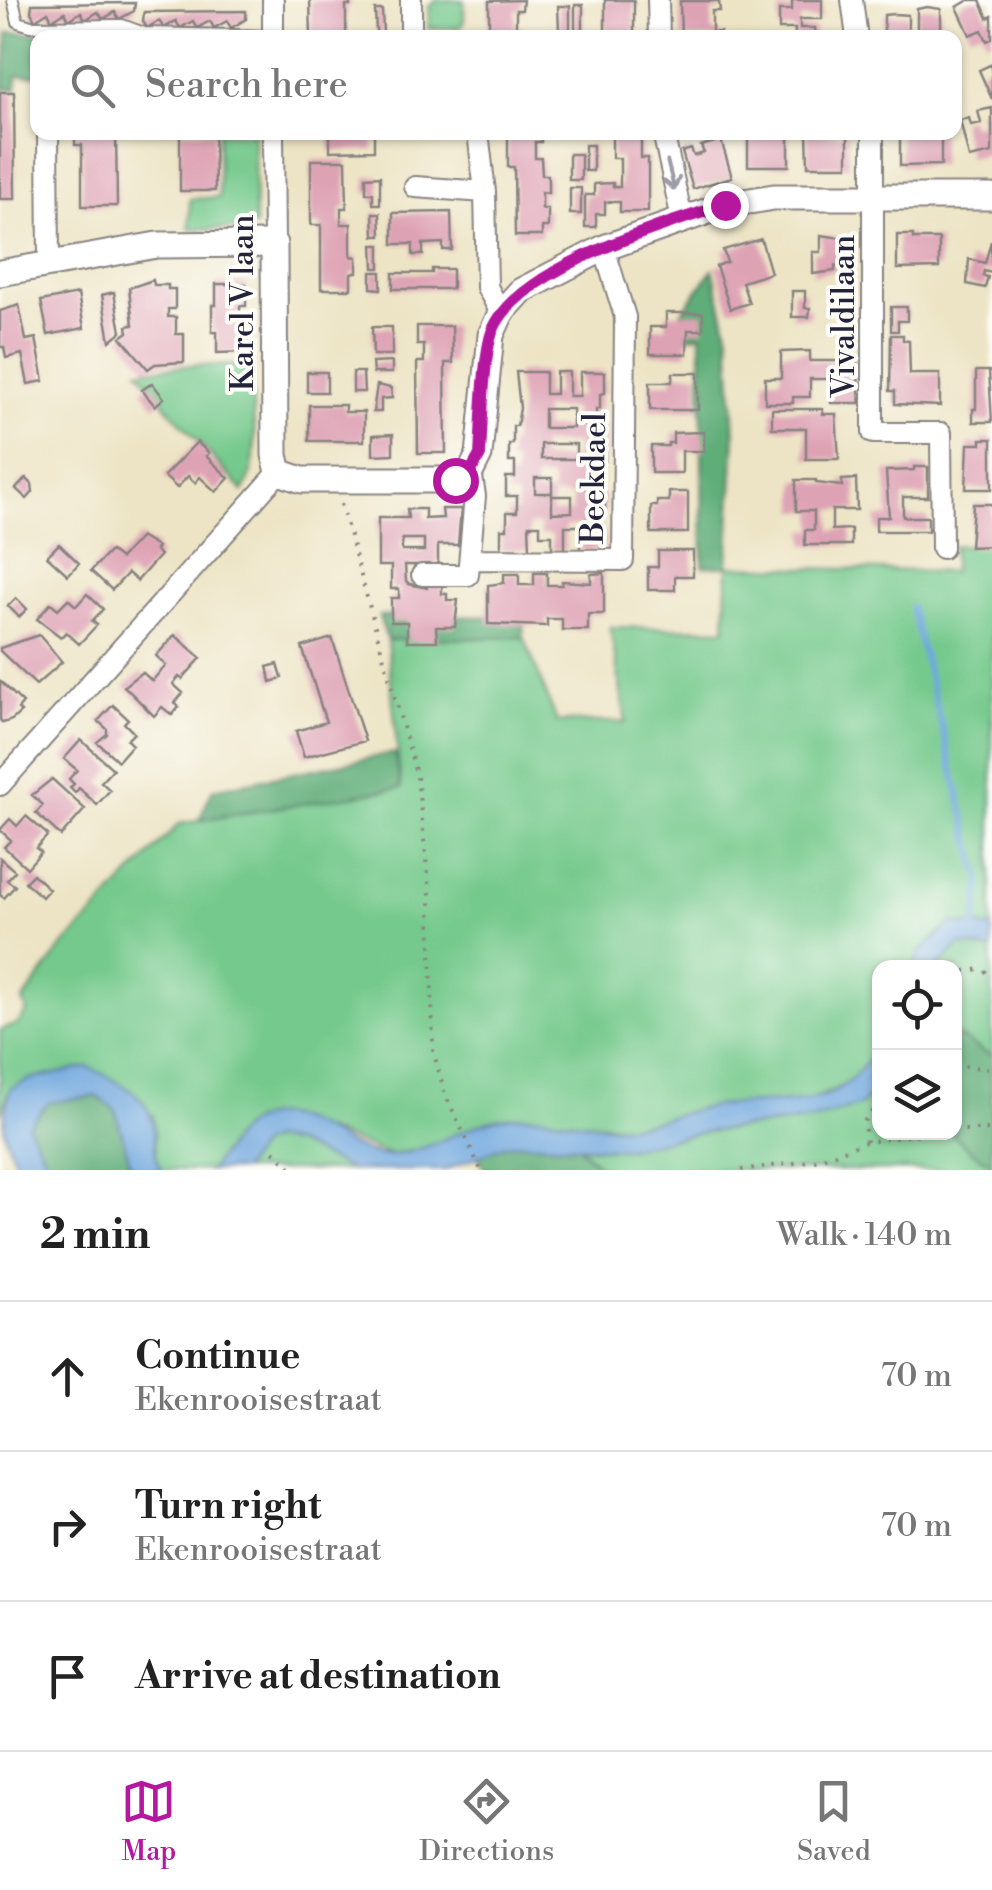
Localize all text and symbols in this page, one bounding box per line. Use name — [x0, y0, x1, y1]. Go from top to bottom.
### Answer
search box — [30, 30, 962, 140]
icon: search — [65, 58, 120, 113]
text: Search here — [145, 62, 348, 109]
one-way arrow — [663, 160, 682, 191]
route end — [703, 183, 749, 229]
street label: Karel V laan — [223, 215, 263, 391]
street label: Vivaldilaan — [824, 235, 864, 398]
street label: Beekdael — [573, 411, 615, 545]
route start — [433, 458, 479, 504]
map controls — [872, 960, 962, 1140]
button: locate — [872, 960, 962, 1050]
button: layers — [872, 1050, 962, 1140]
text: 2 min — [40, 1209, 150, 1262]
text: Walk · 140 m — [777, 1215, 952, 1255]
text: Continue — [135, 1333, 300, 1380]
icon: ahead — [40, 1349, 95, 1404]
text: 70 m — [881, 1356, 952, 1396]
text: Ekenrooisestraat — [135, 1380, 382, 1420]
text: Turn right — [135, 1483, 321, 1530]
icon: right — [40, 1499, 95, 1554]
text: 70 m — [881, 1506, 952, 1546]
text: Ekenrooisestraat — [135, 1530, 382, 1570]
icon: arrive — [40, 1649, 95, 1704]
text: Arrive at destination — [135, 1653, 501, 1700]
tab: Map — [121, 1774, 176, 1869]
tab: Directions — [419, 1774, 554, 1869]
tab: Saved — [797, 1774, 871, 1869]

